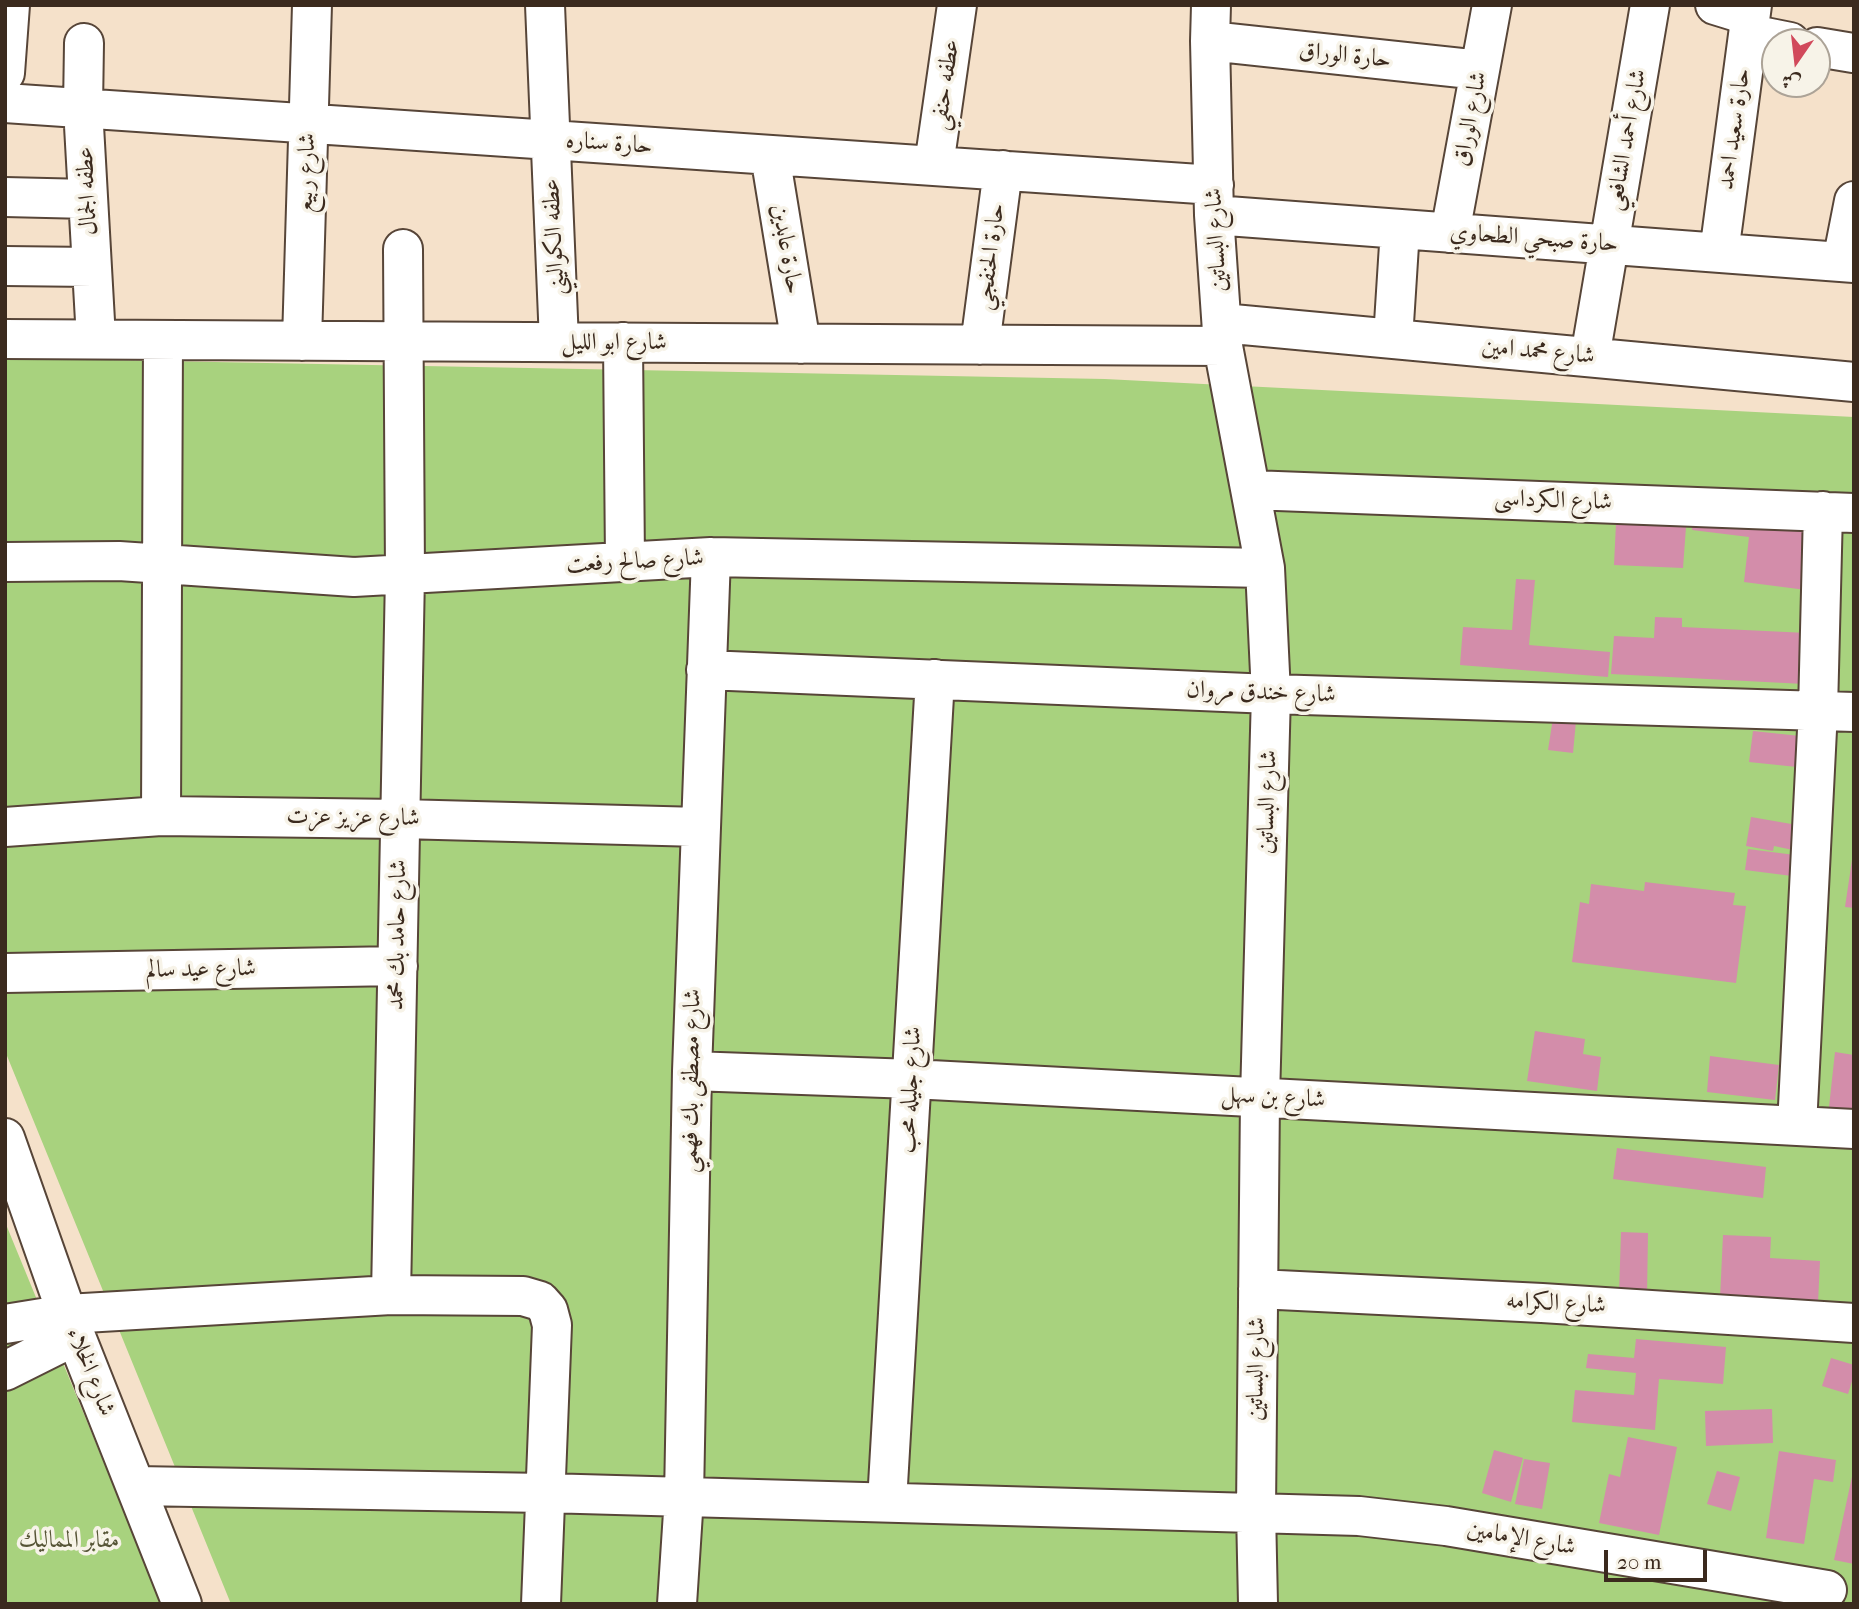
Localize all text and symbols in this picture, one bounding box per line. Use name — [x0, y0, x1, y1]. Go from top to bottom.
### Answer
north arrow — [1761, 28, 1831, 98]
street label: حارة الوراق — [1297, 37, 1393, 75]
street label: عطفه حنفي — [925, 38, 967, 132]
street label: حارة سعيد احمد — [1712, 66, 1758, 192]
street label: شارع أحمد الشافعي — [1600, 67, 1654, 213]
text: ش — [1780, 68, 1803, 94]
street label: شارع الوراق — [1448, 69, 1494, 169]
street label: حارة سناره — [565, 127, 653, 161]
street label: شارع ربيع — [291, 132, 323, 214]
street label: عطفه الجمال — [71, 146, 105, 236]
street label: عطفه الكواليني — [538, 178, 572, 296]
street label: شارع البساتين — [1200, 187, 1234, 293]
street label: حارة عابدين — [764, 202, 808, 296]
street label: حارة الحنفجي — [970, 202, 1012, 312]
street label: حارة صبحي الطحاوي — [1449, 219, 1619, 259]
street label: شارع ابو الليل — [561, 329, 667, 357]
street label: شارع محمد امين — [1480, 333, 1596, 371]
street label: شارع الكرداسى — [1493, 485, 1613, 517]
street label: شارع صالح رفعت — [566, 544, 704, 580]
street label: شارع خندق مروان — [1186, 676, 1336, 710]
street label: شارع البساتين — [1252, 750, 1284, 854]
street label: شارع عزيز عزت — [286, 802, 420, 834]
street label: شارع حامد بك محمد — [382, 859, 414, 1011]
street label: شارع عيد سالم — [146, 955, 256, 985]
street label: شارع مصطفى بك فهمي — [676, 989, 708, 1173]
street label: شارع جليله محب — [893, 1026, 929, 1154]
street label: شارع بن سهل — [1220, 1081, 1326, 1115]
street label: شارع الكرامه — [1505, 1287, 1607, 1321]
street label: شارع البساتين — [1242, 1317, 1272, 1421]
street label: شارع الخلاء — [59, 1324, 121, 1420]
street label: شارع الإمامين — [1464, 1515, 1578, 1563]
park label: مقابر المماليك — [19, 1527, 119, 1555]
scale bar — [1607, 1536, 1710, 1580]
text: 20 m — [1617, 1550, 1661, 1574]

